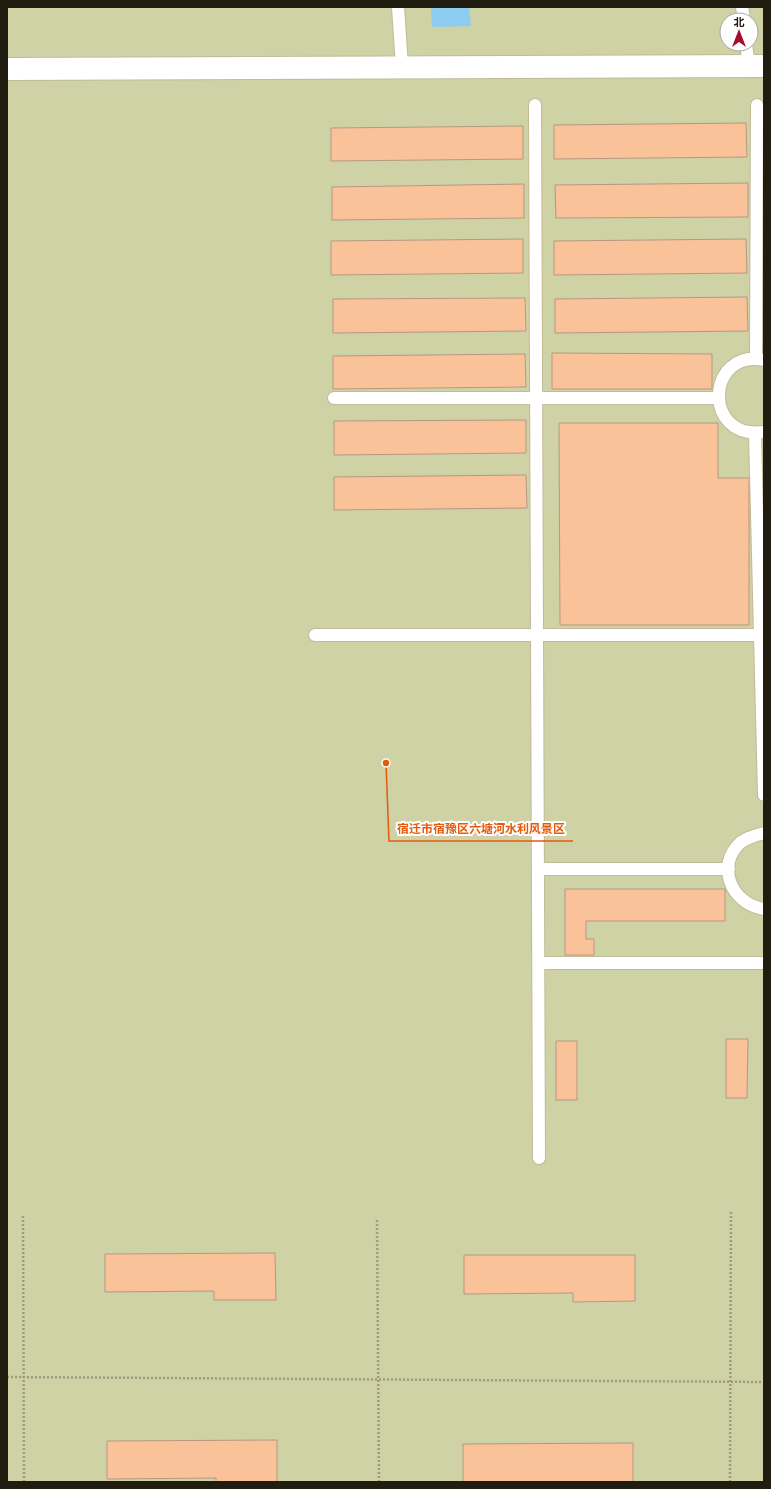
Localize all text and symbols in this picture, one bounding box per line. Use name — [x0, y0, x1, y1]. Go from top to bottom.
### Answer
north arrow — [719, 12, 759, 52]
text: 北 — [734, 15, 745, 29]
callout: 宿迁市宿豫区六塘河水利风景区 — [389, 817, 573, 841]
text: 宿迁市宿豫区六塘河水利风景区 — [397, 821, 565, 836]

